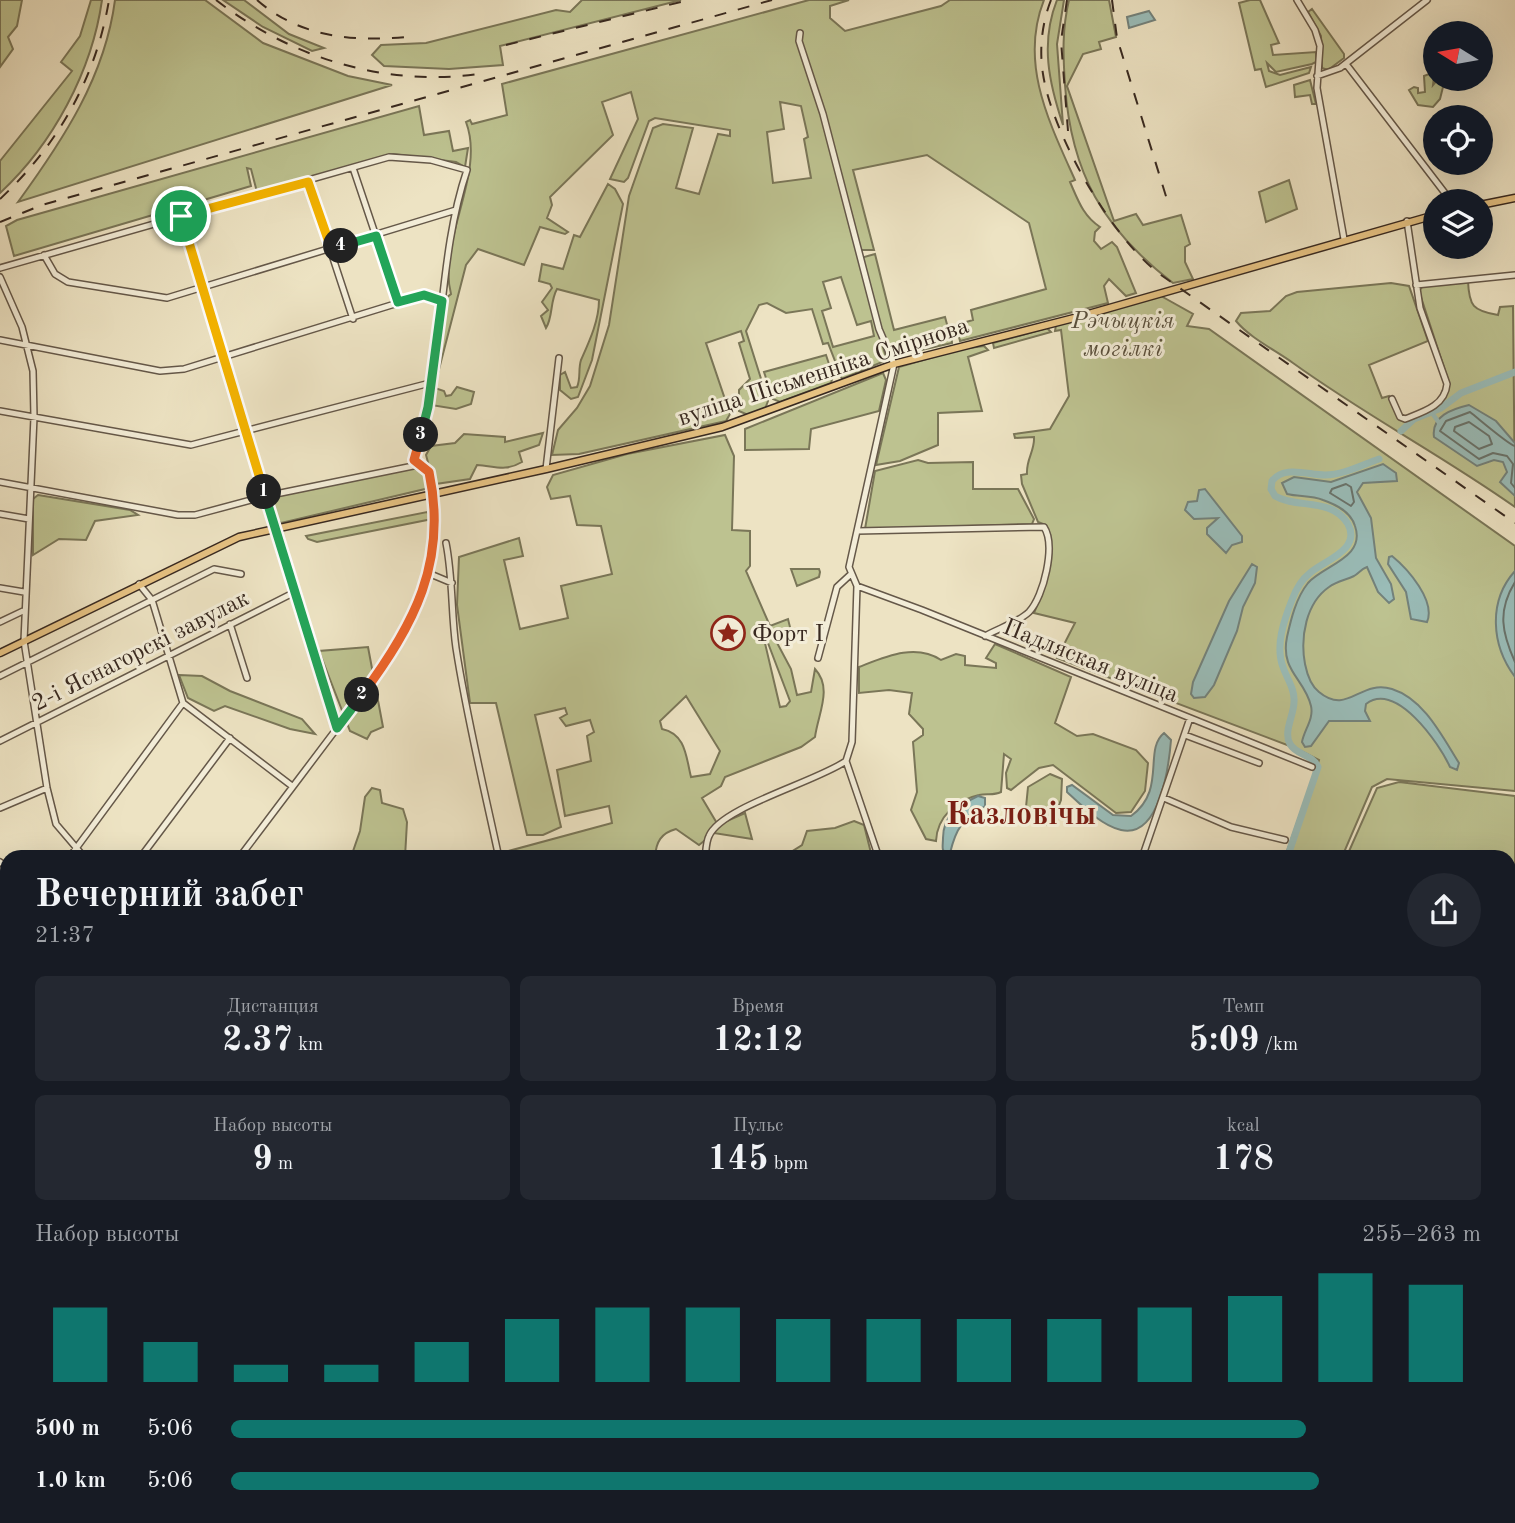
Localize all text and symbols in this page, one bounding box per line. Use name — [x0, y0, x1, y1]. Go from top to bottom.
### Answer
north arrow — [1423, 21, 1493, 91]
map controls — [1423, 21, 1493, 259]
button: locate — [1423, 105, 1493, 175]
pin — [151, 186, 211, 246]
button: layers — [1423, 189, 1493, 259]
icon: arrive — [162, 197, 200, 235]
pin: 4 — [324, 229, 358, 264]
text: 4 — [335, 236, 346, 255]
park label: Рэчыцкія могілкі — [1070, 310, 1175, 362]
street label: вуліца Пісьменніка Смірнова — [675, 314, 972, 431]
pin: 3 — [404, 418, 438, 452]
text: 3 — [415, 425, 426, 444]
pin: 1 — [246, 475, 282, 510]
text: 1 — [258, 482, 269, 501]
street label: 2-і Яснагорскі завулак — [29, 587, 253, 717]
place icon: Форт I — [709, 614, 747, 652]
street label: Падляская вуліца — [999, 616, 1182, 708]
place label: Форт I — [752, 623, 824, 647]
pin: 2 — [344, 678, 380, 712]
text: 2 — [356, 685, 367, 704]
district label: Казловічы — [946, 800, 1096, 832]
button: share — [1407, 873, 1481, 947]
text: Вечерний забег — [35, 877, 304, 915]
text: 21:37 — [35, 924, 95, 947]
text: Дистанция — [227, 998, 319, 1017]
text: Время — [732, 998, 784, 1017]
text: Темп — [1222, 998, 1265, 1017]
text: 2.37 — [222, 1023, 293, 1058]
text: 12:12 — [712, 1023, 804, 1058]
text: 5:09 — [1189, 1023, 1259, 1058]
text: km — [293, 1036, 323, 1055]
text: /km — [1259, 1036, 1298, 1055]
text: Набор высоты — [213, 1117, 332, 1136]
text: Пульс — [733, 1117, 783, 1136]
text: kcal — [1227, 1117, 1260, 1136]
text: 9 — [252, 1142, 273, 1177]
text: 145 — [708, 1142, 768, 1177]
text: 178 — [1213, 1142, 1274, 1177]
text: m — [273, 1155, 293, 1174]
text: bpm — [768, 1155, 808, 1174]
text: Набор высоты — [35, 1223, 179, 1246]
text: 255–263 m — [1362, 1223, 1481, 1246]
text: 500 m — [35, 1417, 100, 1440]
text: 5:06 — [147, 1417, 193, 1440]
text: 1.0 km — [35, 1469, 106, 1492]
text: 5:06 — [147, 1469, 193, 1492]

